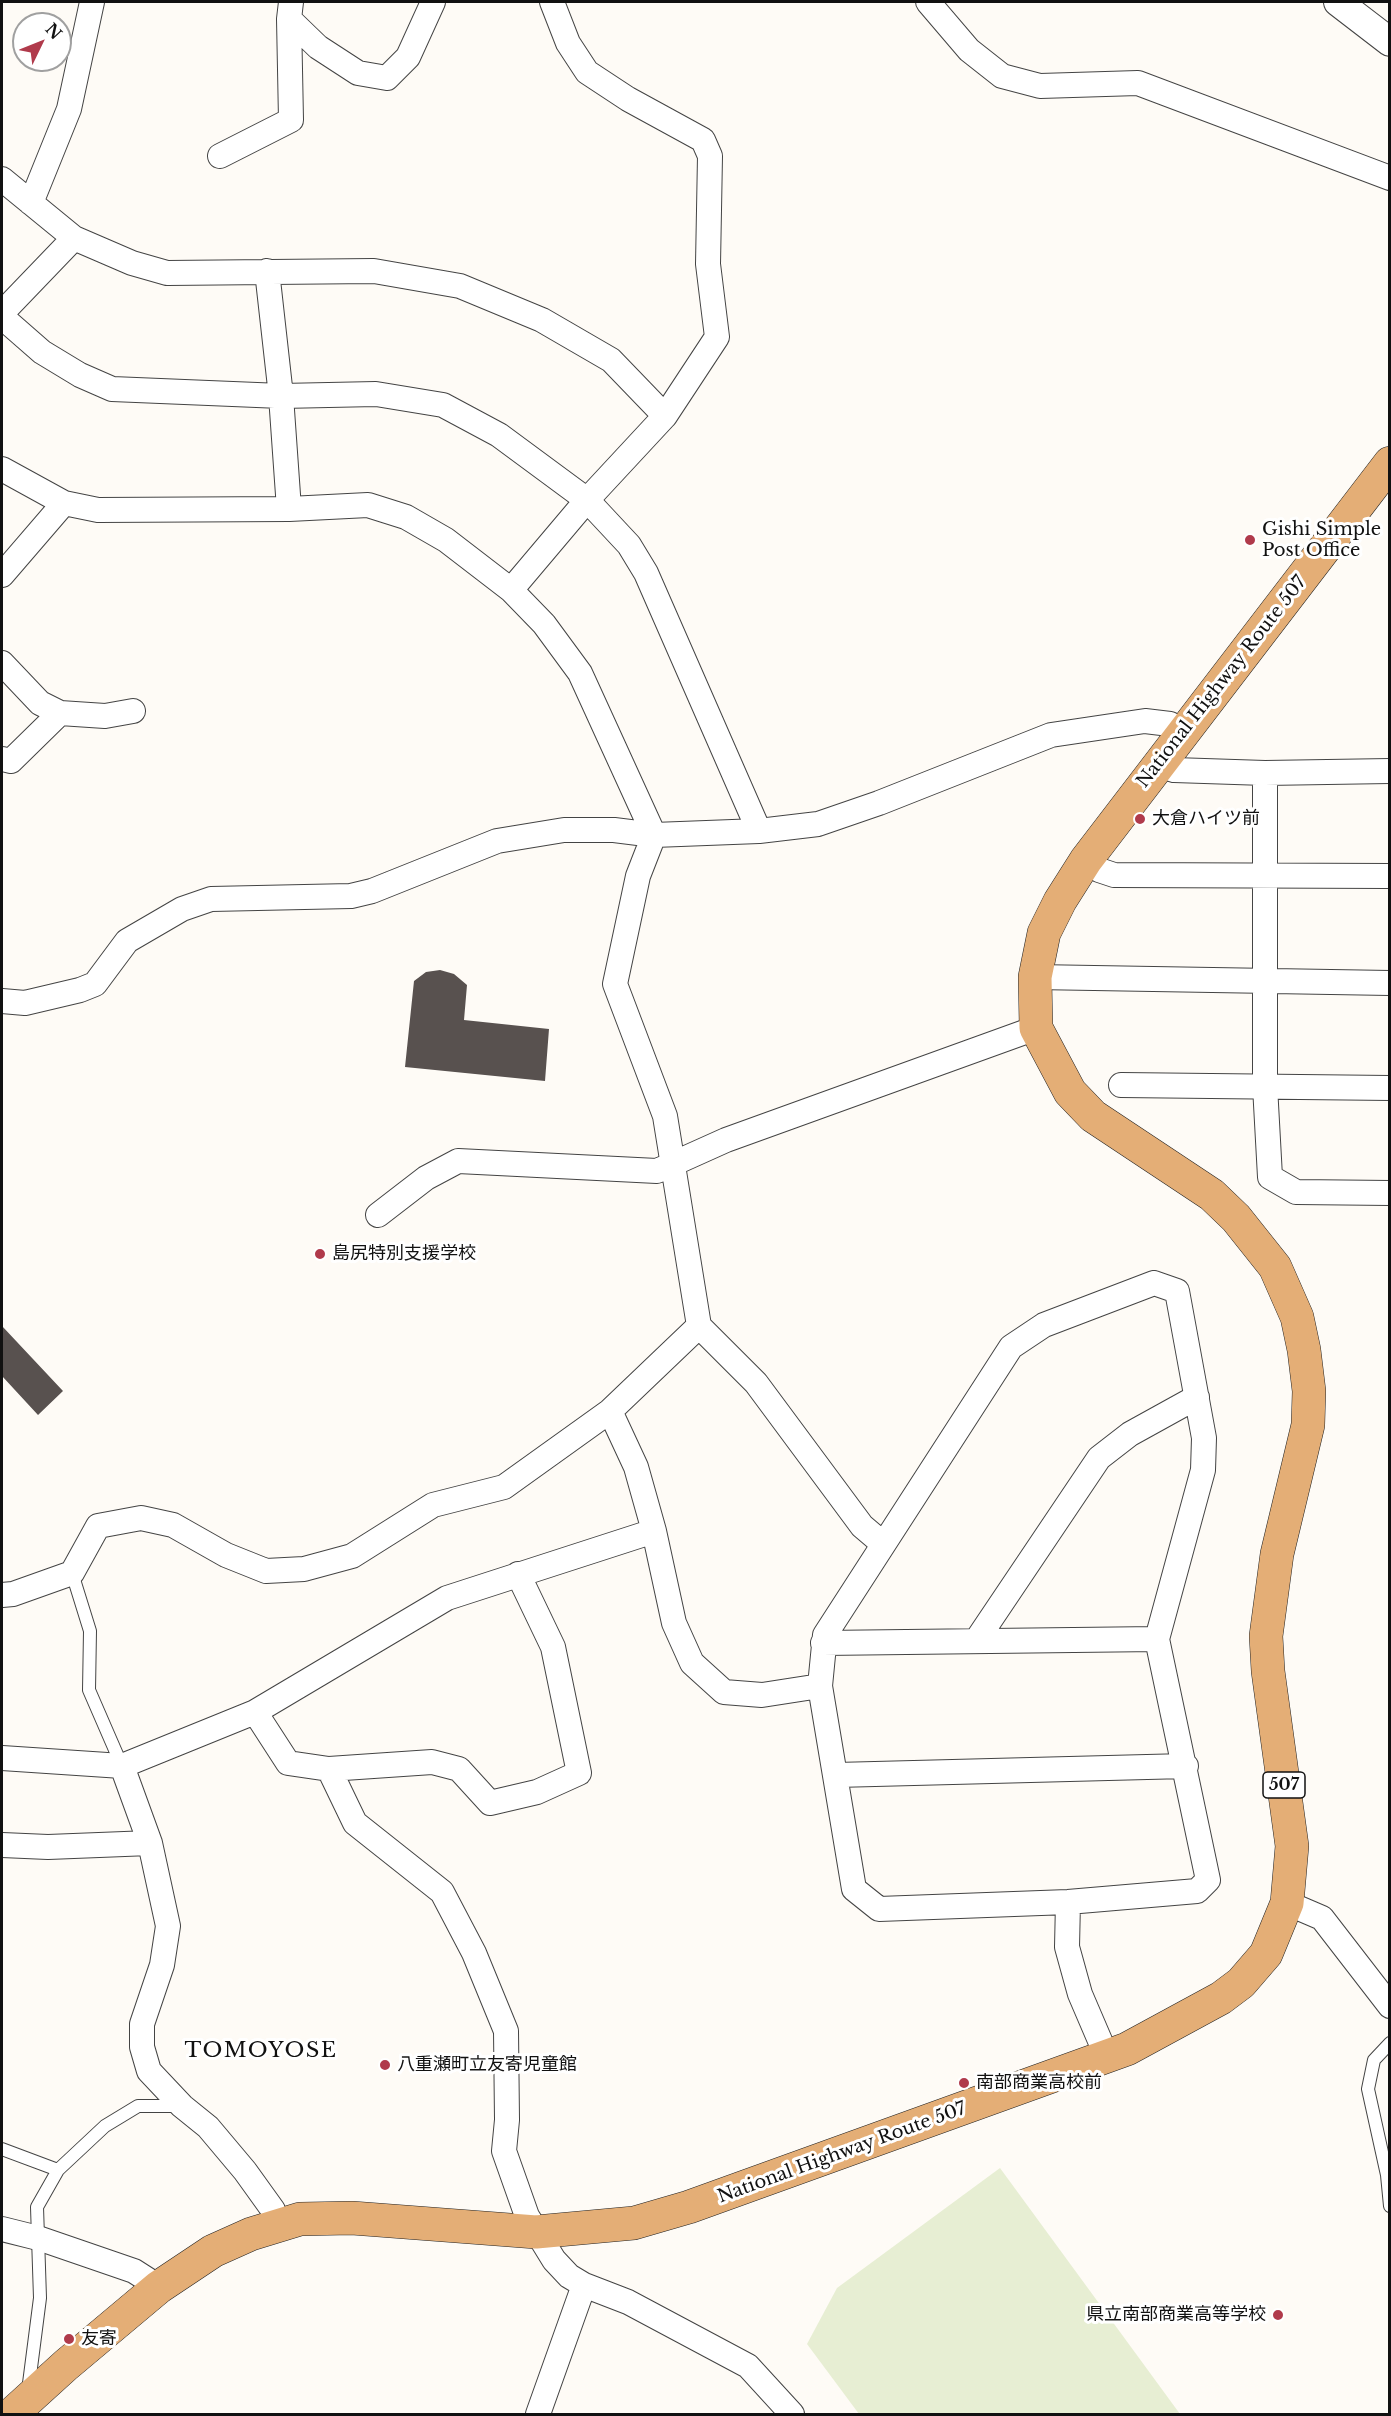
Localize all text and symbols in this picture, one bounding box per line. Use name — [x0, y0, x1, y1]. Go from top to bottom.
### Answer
north arrow — [12, 12, 72, 72]
text: N — [41, 19, 66, 43]
place label: Gishi Simple Post Office — [1262, 519, 1381, 562]
marker: Gishi Simple Post Office — [1243, 533, 1257, 547]
street label: National Highway Route 507 — [1133, 572, 1311, 792]
place label: 大倉ハイツ前 — [1152, 808, 1260, 830]
marker: 大倉ハイツ前 — [1133, 812, 1147, 826]
place label: 島尻特別支援学校 — [332, 1243, 476, 1265]
marker: 島尻特別支援学校 — [313, 1247, 327, 1261]
road number: 507 — [1263, 1772, 1305, 1798]
district label: TOMOYOSE — [184, 2038, 338, 2064]
place label: 八重瀬町立友寄児童館 — [397, 2054, 577, 2076]
marker: 八重瀬町立友寄児童館 — [378, 2058, 392, 2072]
place label: 南部商業高校前 — [976, 2072, 1102, 2094]
marker: 南部商業高校前 — [957, 2076, 971, 2090]
street label: National Highway Route 507 — [715, 2098, 969, 2208]
place label: 県立南部商業高等学校 — [1086, 2304, 1266, 2326]
marker: 県立南部商業高等学校 — [1271, 2308, 1285, 2322]
place label: 友寄 — [81, 2328, 117, 2350]
marker: 友寄 — [62, 2332, 76, 2346]

